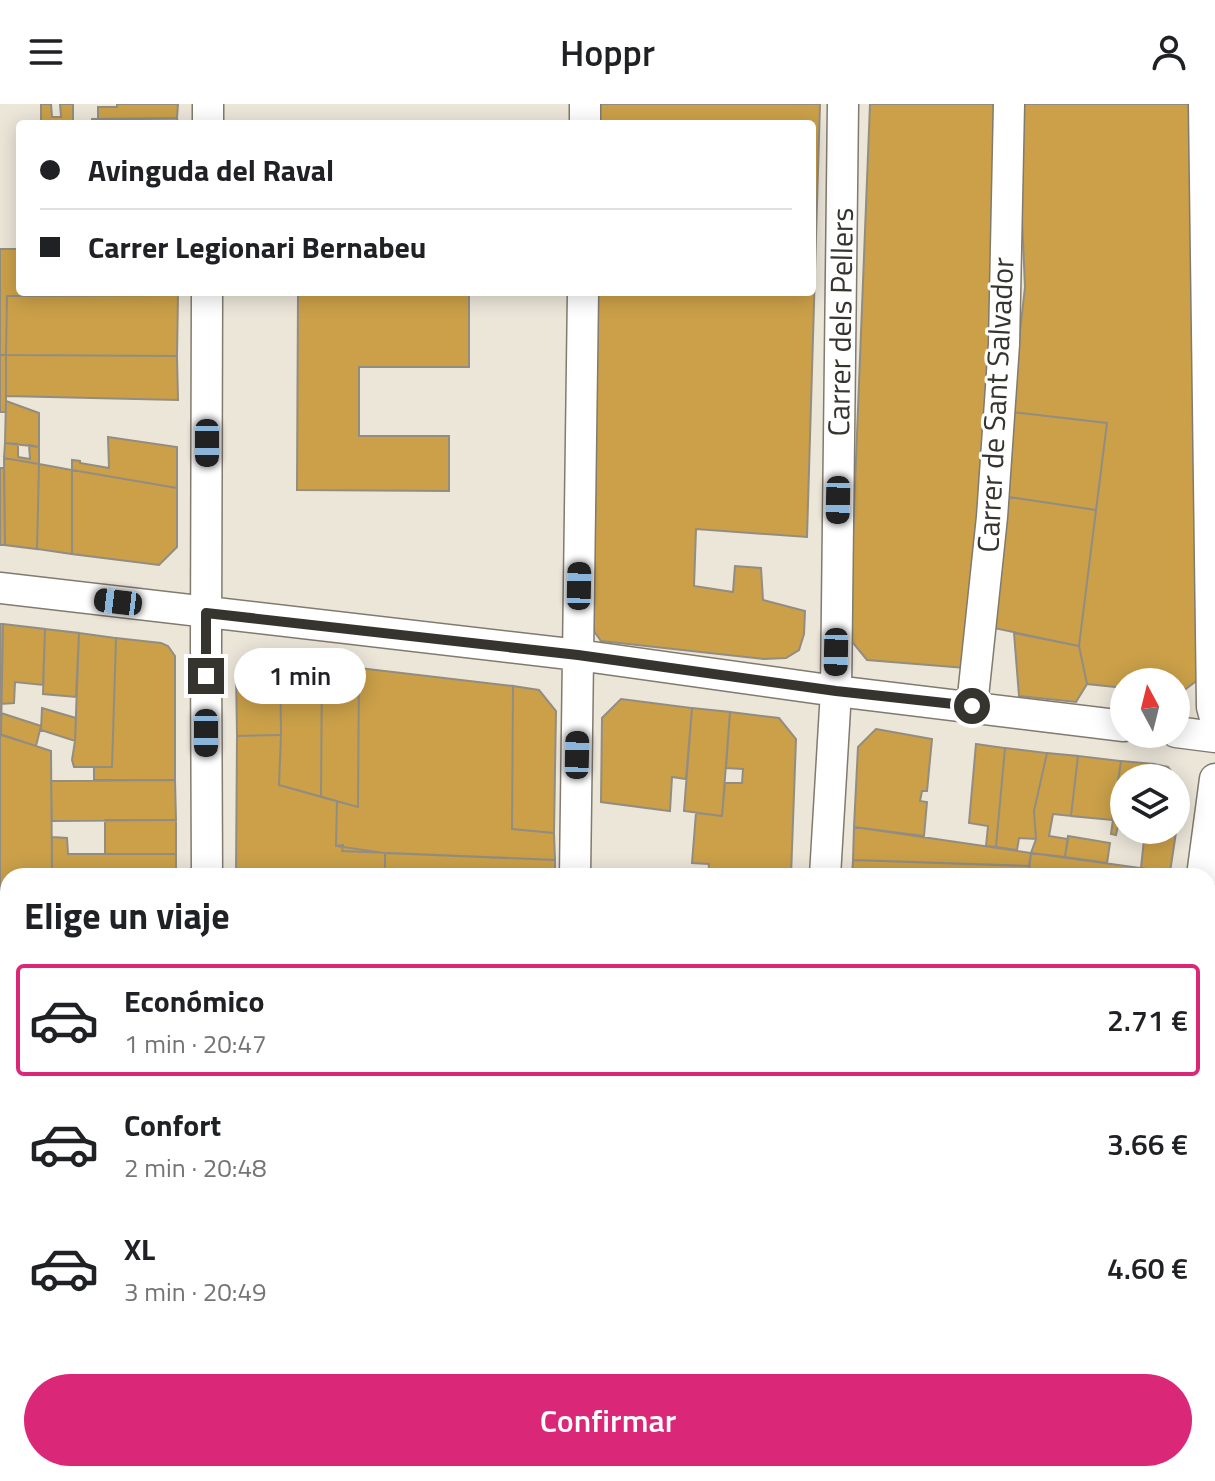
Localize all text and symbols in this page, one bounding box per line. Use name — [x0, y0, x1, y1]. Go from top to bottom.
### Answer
text: Hoppr — [560, 25, 655, 80]
icon: menu — [24, 30, 68, 74]
icon: person — [1147, 30, 1191, 74]
text: Avinguda del Raval — [88, 147, 334, 193]
street label: Carrer dels Pellers — [815, 207, 865, 437]
text: Carrer Legionari Bernabeu — [88, 224, 426, 270]
street label: Carrer de Sant Salvador — [964, 256, 1026, 554]
car — [195, 419, 219, 467]
car — [826, 476, 850, 524]
car — [567, 562, 591, 610]
car — [93, 587, 143, 617]
car — [824, 628, 848, 676]
callout: 1 min — [234, 648, 366, 704]
text: 1 min — [269, 656, 331, 695]
route end — [188, 658, 224, 694]
north arrow — [1110, 668, 1190, 748]
map controls — [1110, 668, 1190, 844]
route start — [954, 688, 990, 724]
car — [194, 709, 218, 757]
car — [565, 731, 589, 779]
button: layers — [1110, 764, 1190, 844]
text: Elige un viaje — [24, 888, 230, 943]
text: Económico — [124, 978, 264, 1024]
icon: car — [28, 984, 100, 1056]
text: 2.71 € — [1107, 997, 1188, 1043]
text: 1 min · 20:47 — [124, 1024, 267, 1063]
text: Confort — [124, 1102, 221, 1148]
icon: car — [28, 1108, 100, 1180]
text: 3.66 € — [1107, 1121, 1188, 1167]
text: 2 min · 20:48 — [124, 1148, 267, 1187]
text: XL — [124, 1226, 155, 1272]
icon: car — [28, 1232, 100, 1304]
text: 4.60 € — [1107, 1245, 1188, 1291]
text: 3 min · 20:49 — [124, 1272, 267, 1311]
button: Confirmar — [24, 1374, 1192, 1466]

